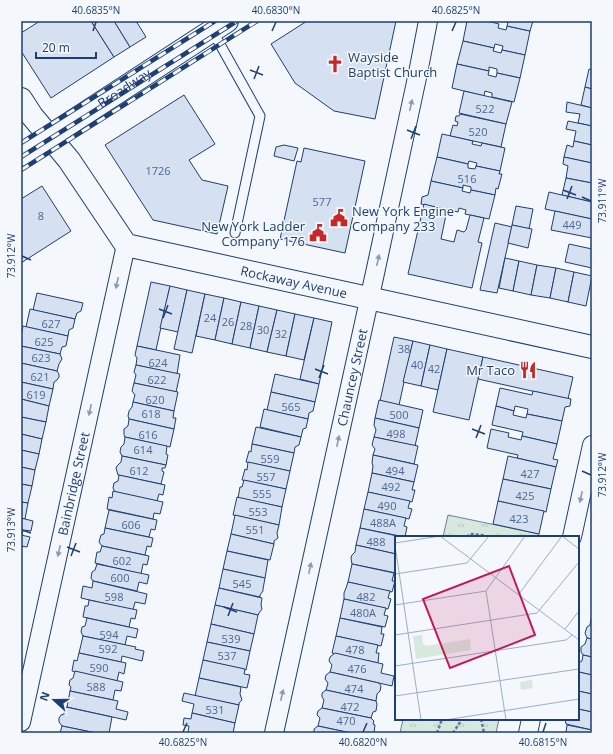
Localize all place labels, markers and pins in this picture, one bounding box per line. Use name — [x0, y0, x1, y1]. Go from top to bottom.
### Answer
place label: Wayside Baptist Church — [348, 48, 437, 81]
church icon: Wayside Baptist Church — [325, 54, 345, 74]
place label: New York Engine Company 233 — [352, 202, 454, 235]
public building icon: New York Engine Company 233 — [329, 208, 349, 228]
place label: New York Ladder Company 176 — [201, 217, 306, 250]
public building icon: New York Ladder Company 176 — [308, 223, 328, 243]
restaurant icon: Mr Taco — [518, 360, 538, 380]
place label: Mr Taco — [466, 361, 515, 379]

